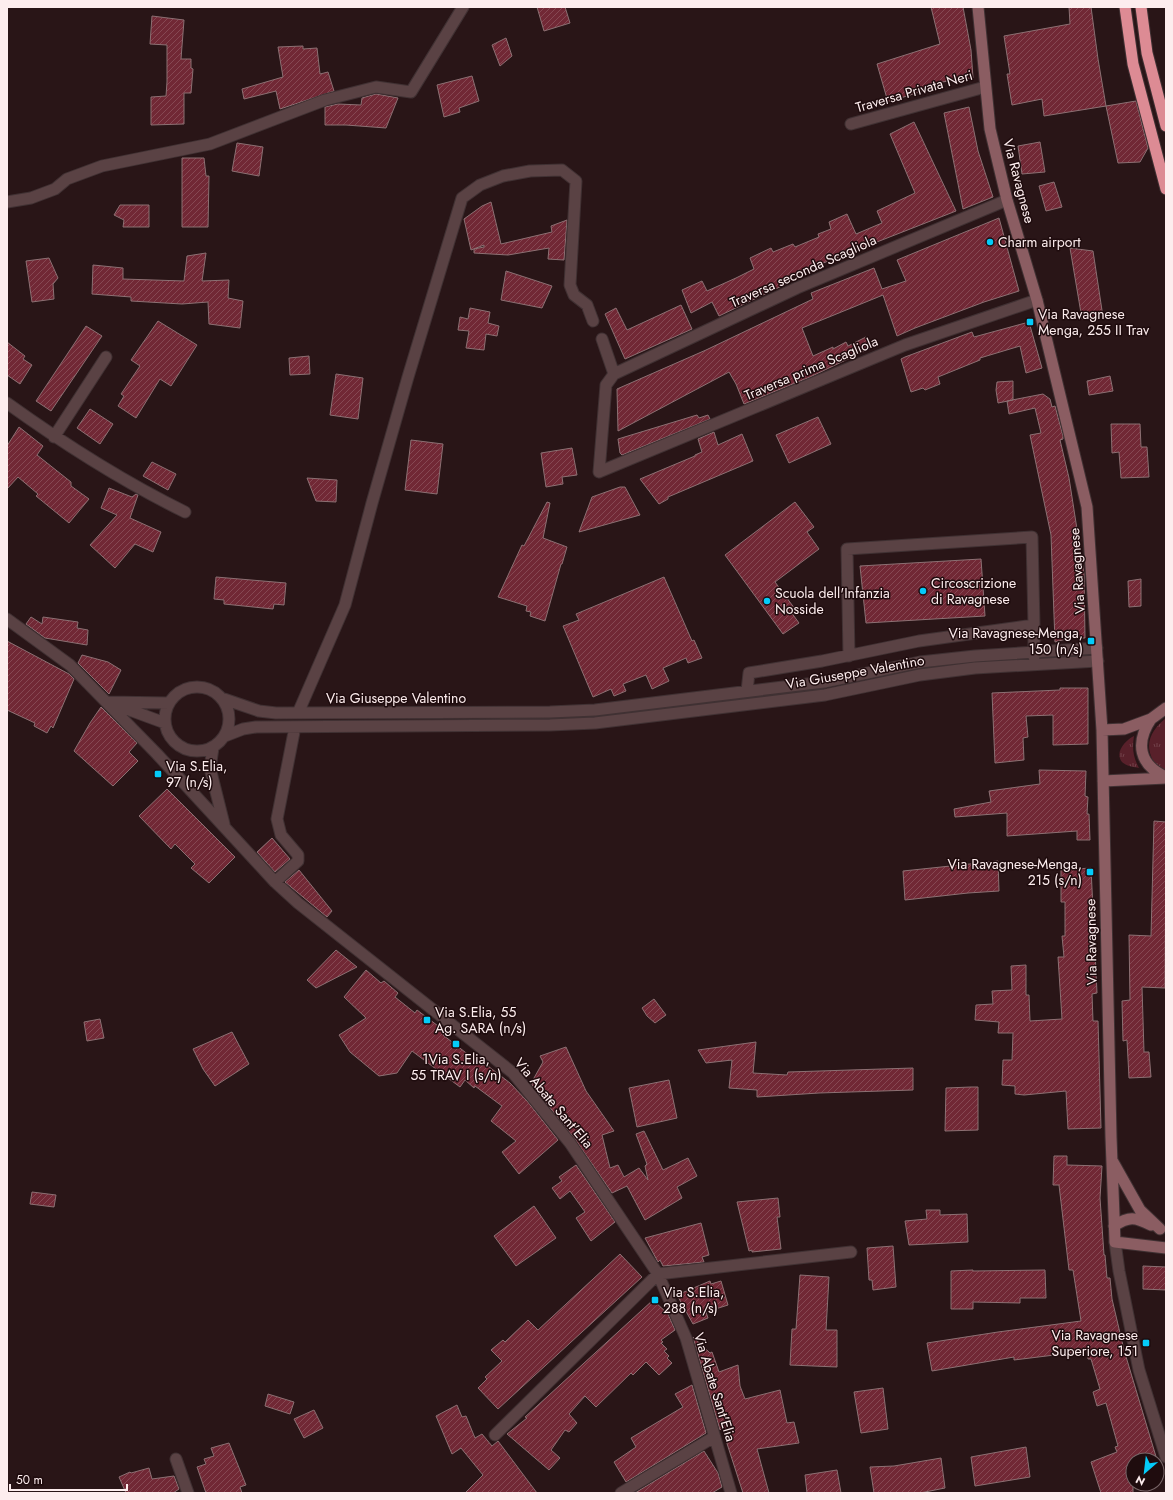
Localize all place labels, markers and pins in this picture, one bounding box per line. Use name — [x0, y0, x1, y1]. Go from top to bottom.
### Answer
place label: Charm airport — [998, 232, 1081, 252]
marker: Charm airport — [985, 237, 995, 247]
place label: Via Ravagnese Menga, 255 II Trav — [1038, 304, 1150, 340]
marker: Via Ravagnese Menga, 255 II Trav — [1025, 317, 1035, 327]
place label: Circoscrizione di Ravagnese — [931, 573, 1016, 609]
place label: Scuola dell'Infanzia Nosside — [775, 583, 890, 619]
marker: Circoscrizione di Ravagnese — [918, 586, 928, 596]
marker: Scuola dell'Infanzia Nosside — [762, 596, 772, 606]
place label: Via Ravagnese-Menga, 150 (n/s) — [949, 623, 1083, 659]
marker: Via Ravagnese-Menga, 150 (n/s) — [1086, 636, 1096, 646]
place label: Via S.Elia, 97 (n/s) — [166, 756, 227, 792]
marker: Via S.Elia, 97 (n/s) — [153, 769, 163, 779]
place label: Via Ravagnese-Menga, 215 (s/n) — [948, 854, 1082, 890]
marker: Via Ravagnese-Menga, 215 (s/n) — [1085, 867, 1095, 877]
place label: Via S.Elia, 55 Ag. SARA (n/s) — [435, 1002, 526, 1038]
marker: Via S.Elia, 55 Ag. SARA (n/s) — [422, 1015, 432, 1025]
marker: 1Via S.Elia, 55 TRAV I (s/n) — [451, 1039, 461, 1049]
place label: 1Via S.Elia, 55 TRAV I (s/n) — [410, 1049, 502, 1085]
place label: Via S.Elia, 288 (n/s) — [663, 1282, 724, 1318]
marker: Via S.Elia, 288 (n/s) — [650, 1295, 660, 1305]
place label: Via Ravagnese Superiore, 151 — [1051, 1325, 1138, 1361]
marker: Via Ravagnese Superiore, 151 — [1141, 1338, 1151, 1348]

